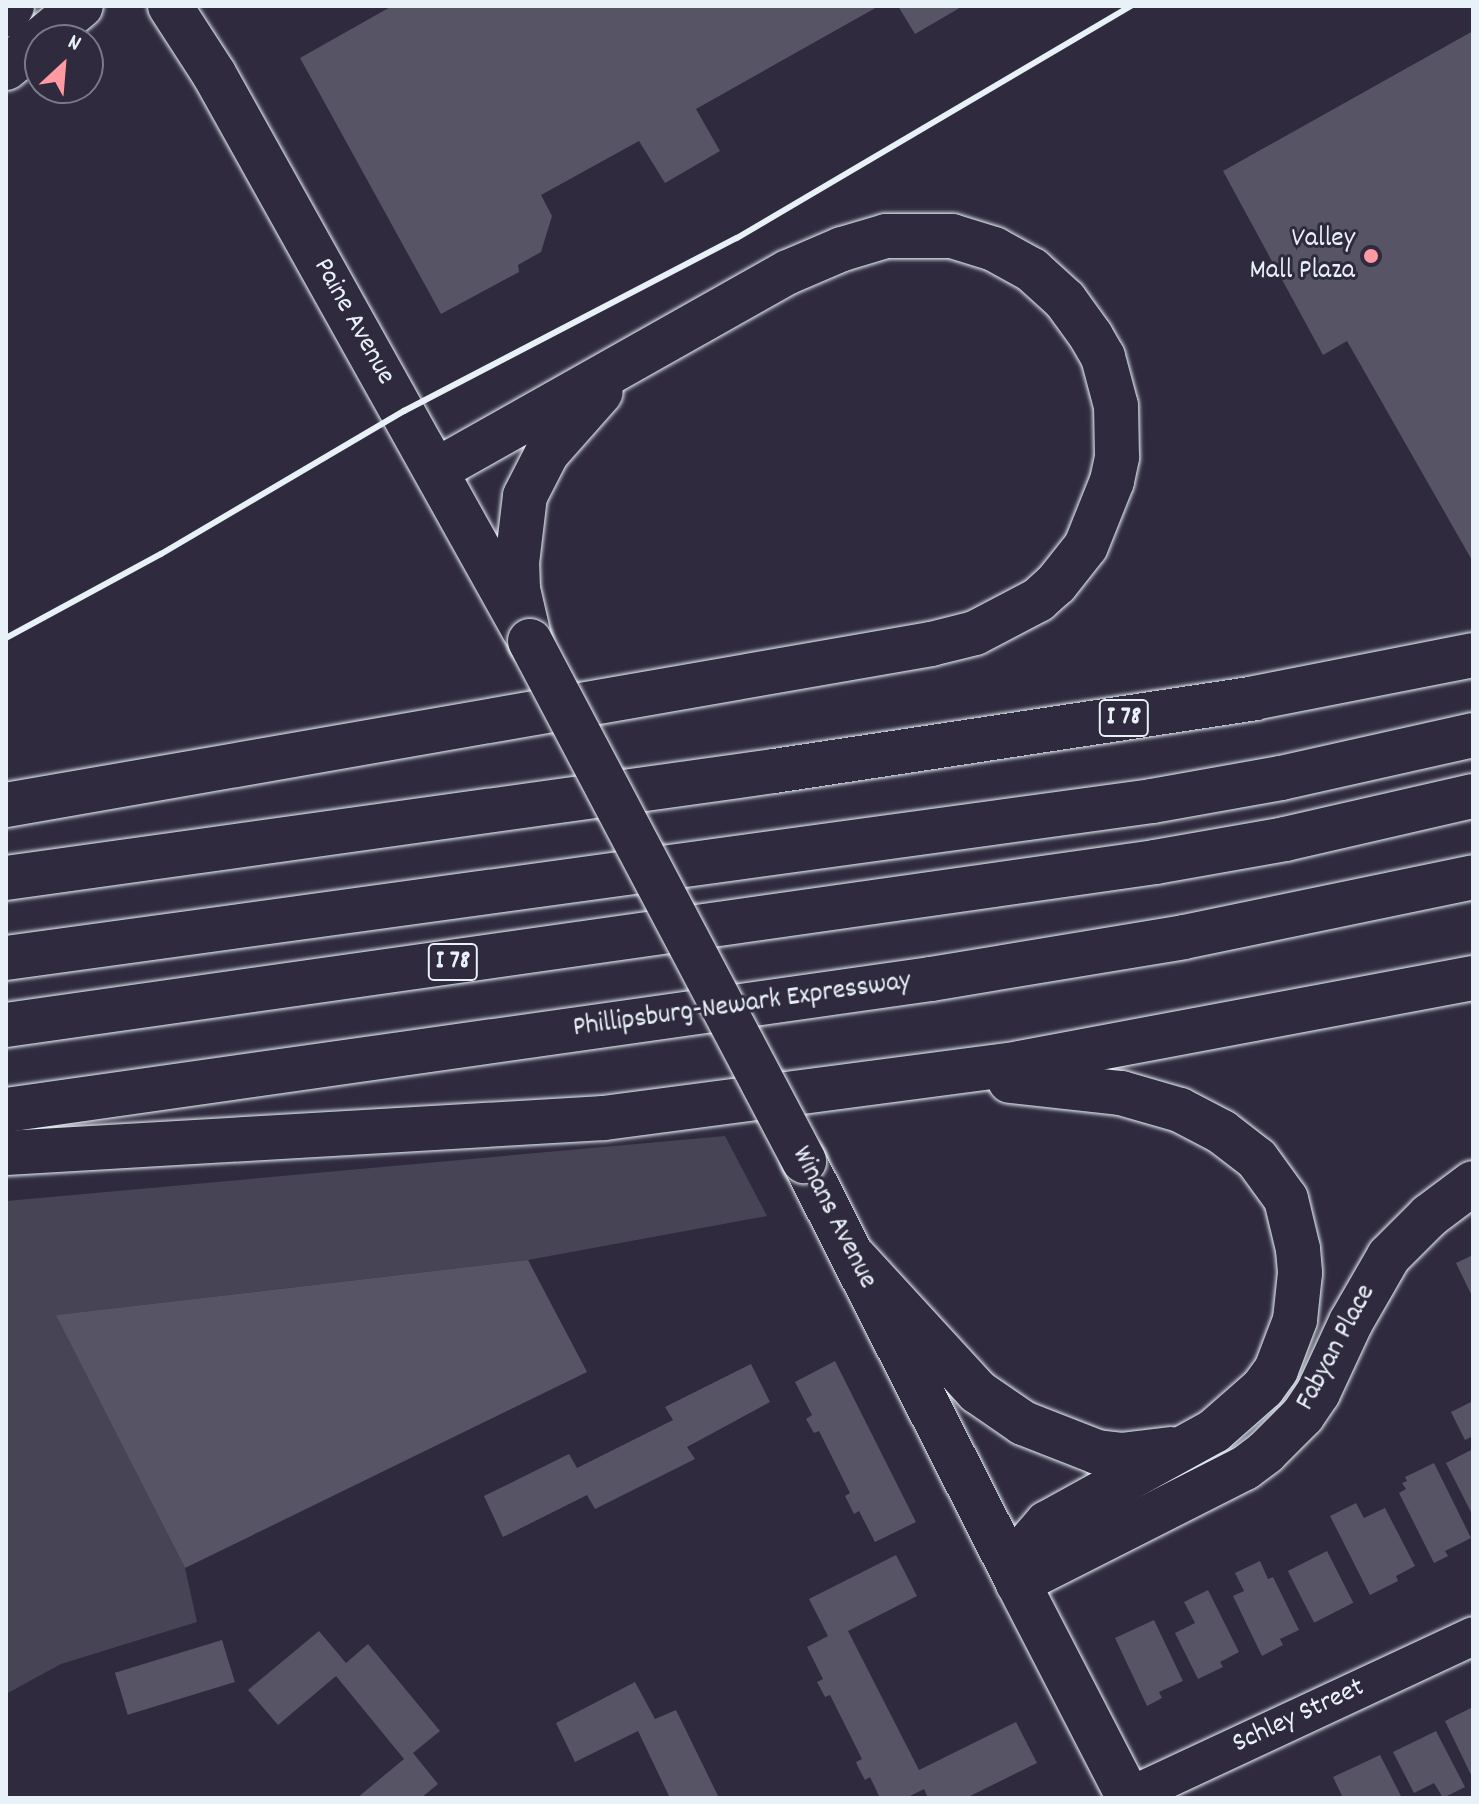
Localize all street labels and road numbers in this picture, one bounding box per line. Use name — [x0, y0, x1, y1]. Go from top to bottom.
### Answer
street label: Paine Avenue — [305, 253, 401, 391]
road number: I 78 — [1098, 696, 1150, 740]
road number: I 78 — [427, 940, 479, 984]
street label: Phillipsburg-Newark Expressway — [571, 966, 913, 1046]
street label: Winans Avenue — [783, 1141, 883, 1295]
street label: Fabyan Place — [1290, 1279, 1384, 1417]
street label: Schley Street — [1228, 1672, 1370, 1762]

